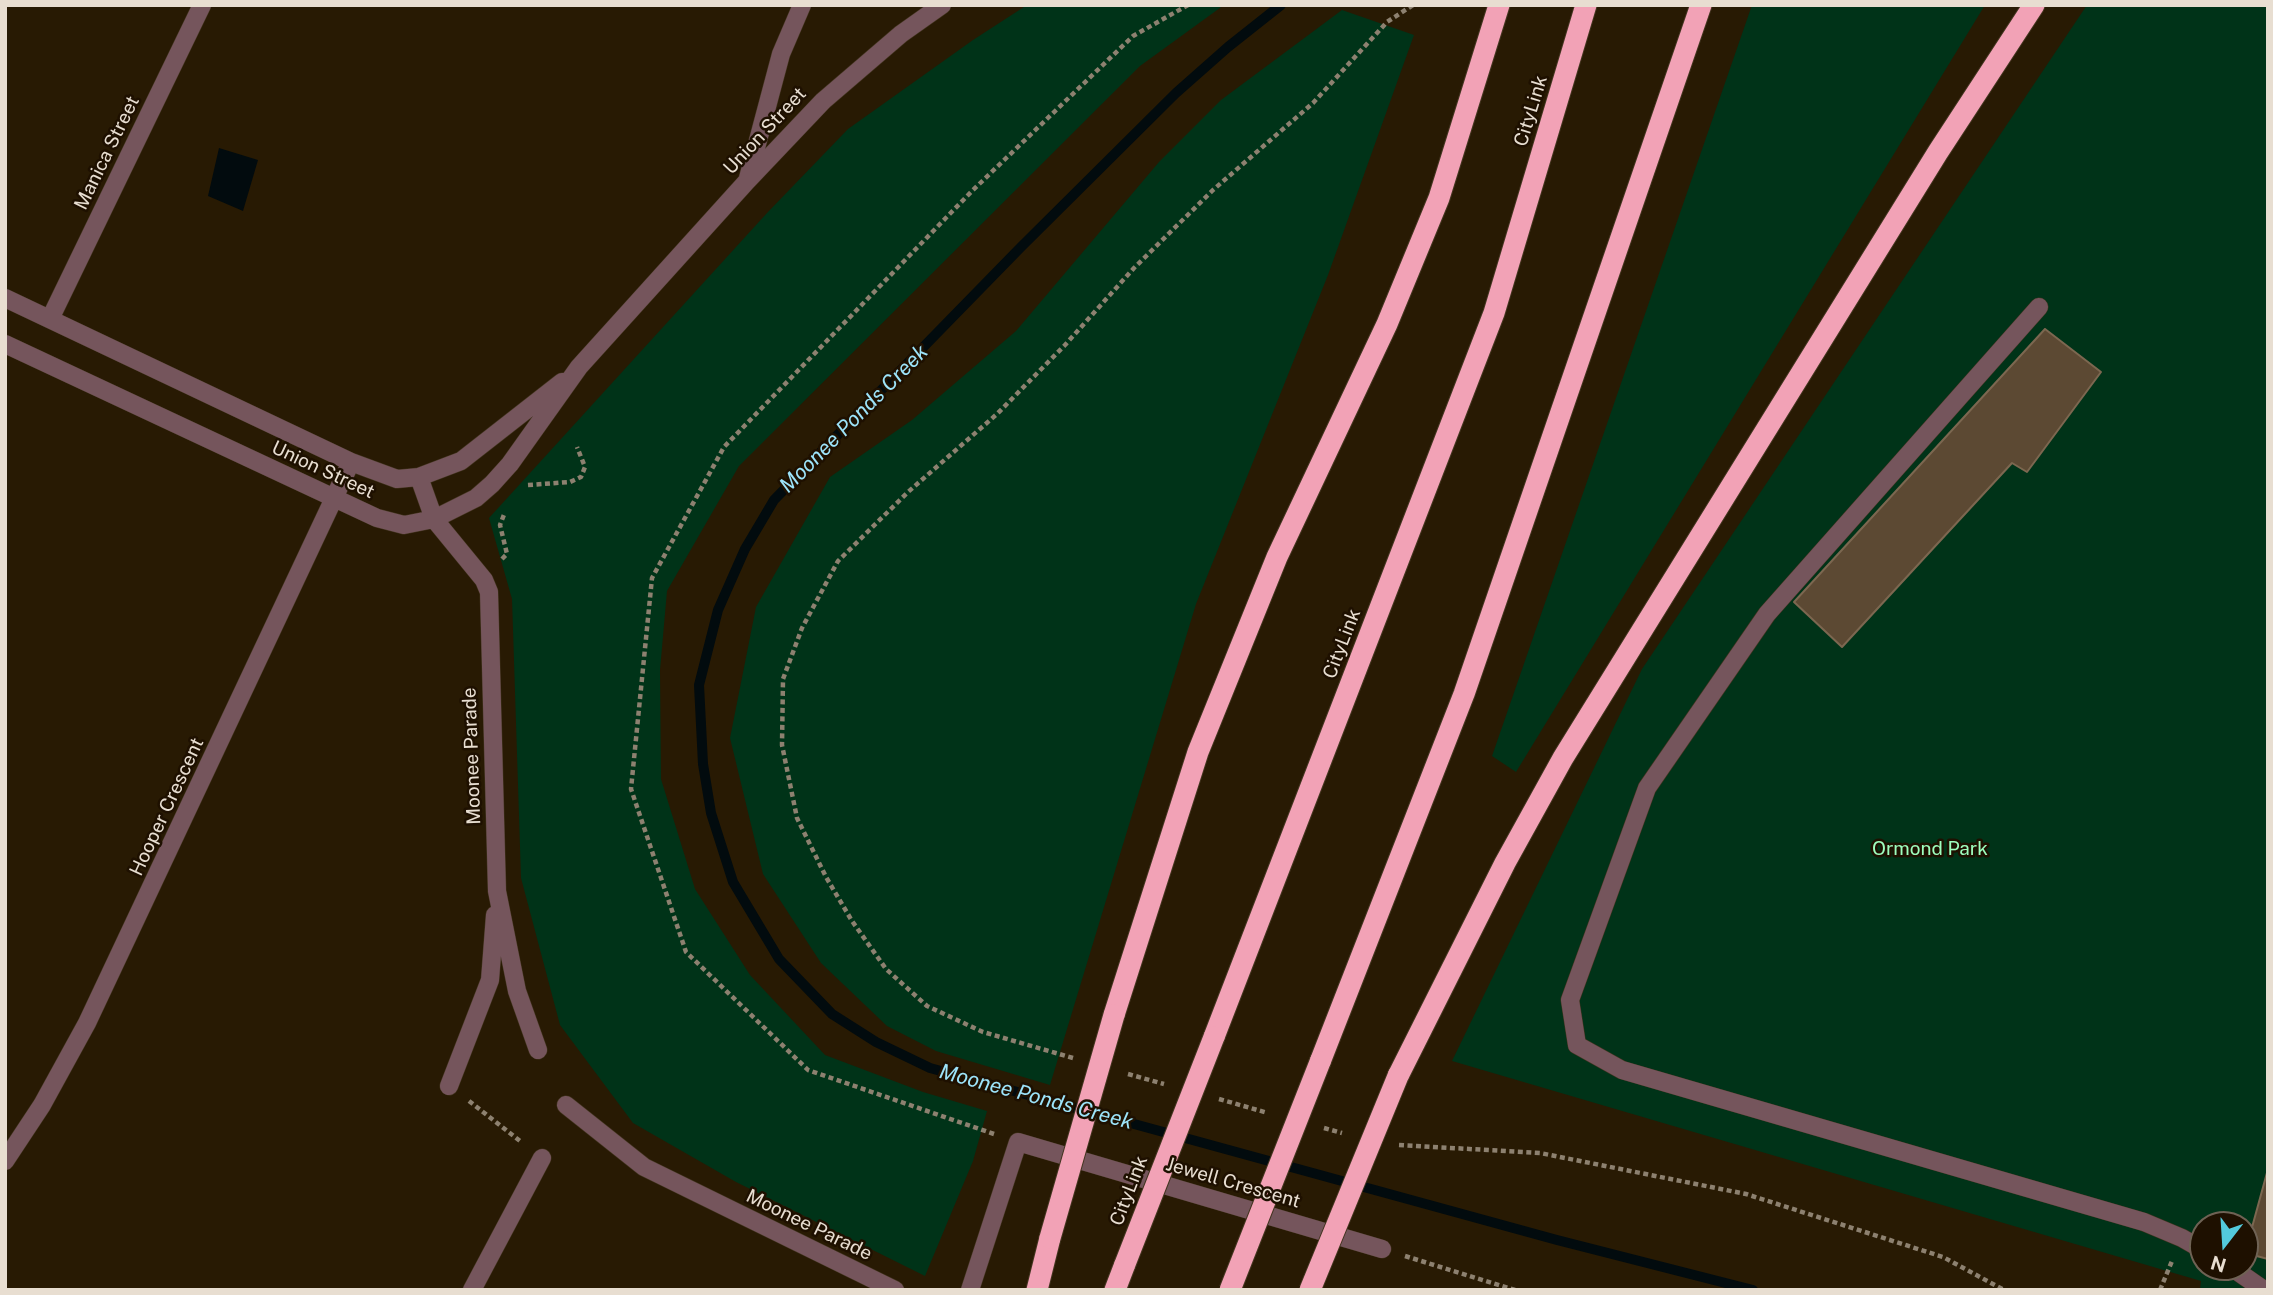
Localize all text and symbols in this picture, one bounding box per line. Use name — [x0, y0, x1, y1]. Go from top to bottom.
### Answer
street label: CityLink — [1509, 73, 1553, 149]
street label: Union Street — [719, 83, 811, 179]
street label: Manica Street — [70, 92, 144, 214]
water label: Moonee Ponds Creek — [775, 340, 933, 498]
street label: Union Street — [268, 436, 378, 504]
street label: CityLink — [1318, 606, 1366, 682]
street label: Moonee Parade — [458, 687, 486, 825]
street label: Hooper Crescent — [125, 734, 209, 880]
park label: Ormond Park — [1872, 838, 1988, 860]
water label: Moonee Ponds Creek — [936, 1059, 1136, 1135]
street label: CityLink — [1105, 1153, 1153, 1229]
street label: Jewell Crescent — [1163, 1153, 1303, 1213]
street label: Moonee Parade — [742, 1185, 876, 1265]
north arrow — [2189, 1211, 2259, 1281]
text: N — [2208, 1251, 2229, 1277]

